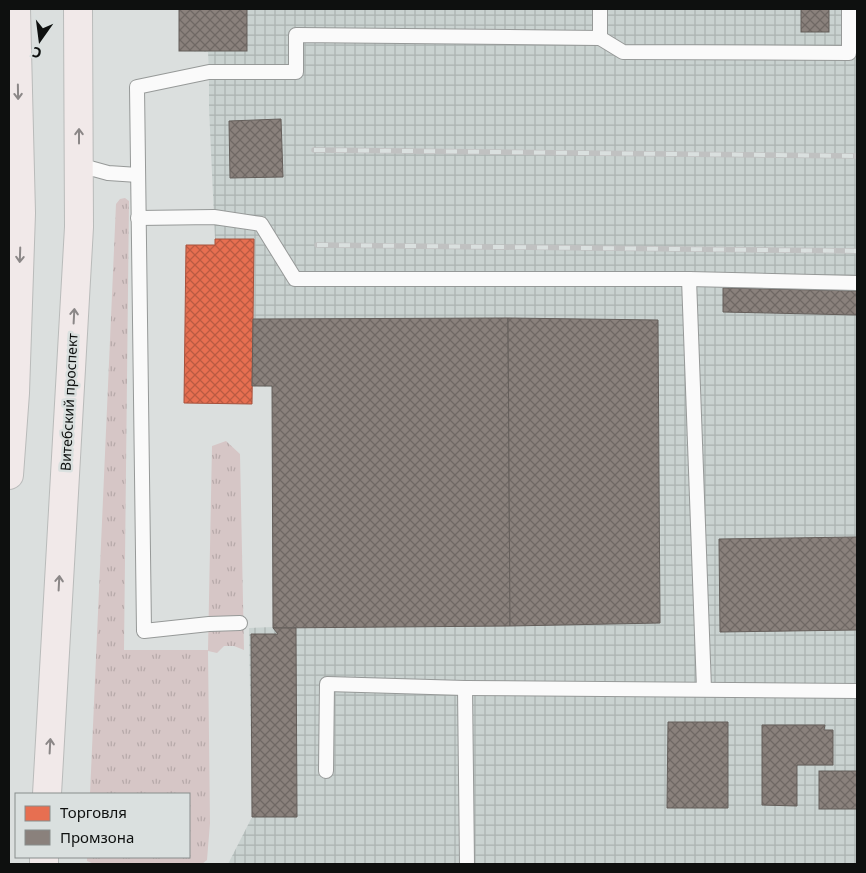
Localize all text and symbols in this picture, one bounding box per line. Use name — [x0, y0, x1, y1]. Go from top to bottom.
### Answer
north arrow — [15, 15, 65, 65]
text: С — [30, 43, 43, 63]
one-way arrow — [13, 84, 23, 100]
one-way arrow — [74, 129, 84, 145]
one-way arrow — [15, 247, 24, 263]
one-way arrow — [70, 309, 79, 325]
street label: Витебский проспект — [55, 332, 82, 471]
one-way arrow — [54, 576, 64, 592]
one-way arrow — [46, 738, 55, 754]
legend — [15, 793, 190, 858]
text: Торговля — [60, 802, 127, 822]
text: Промзона — [60, 827, 134, 847]

